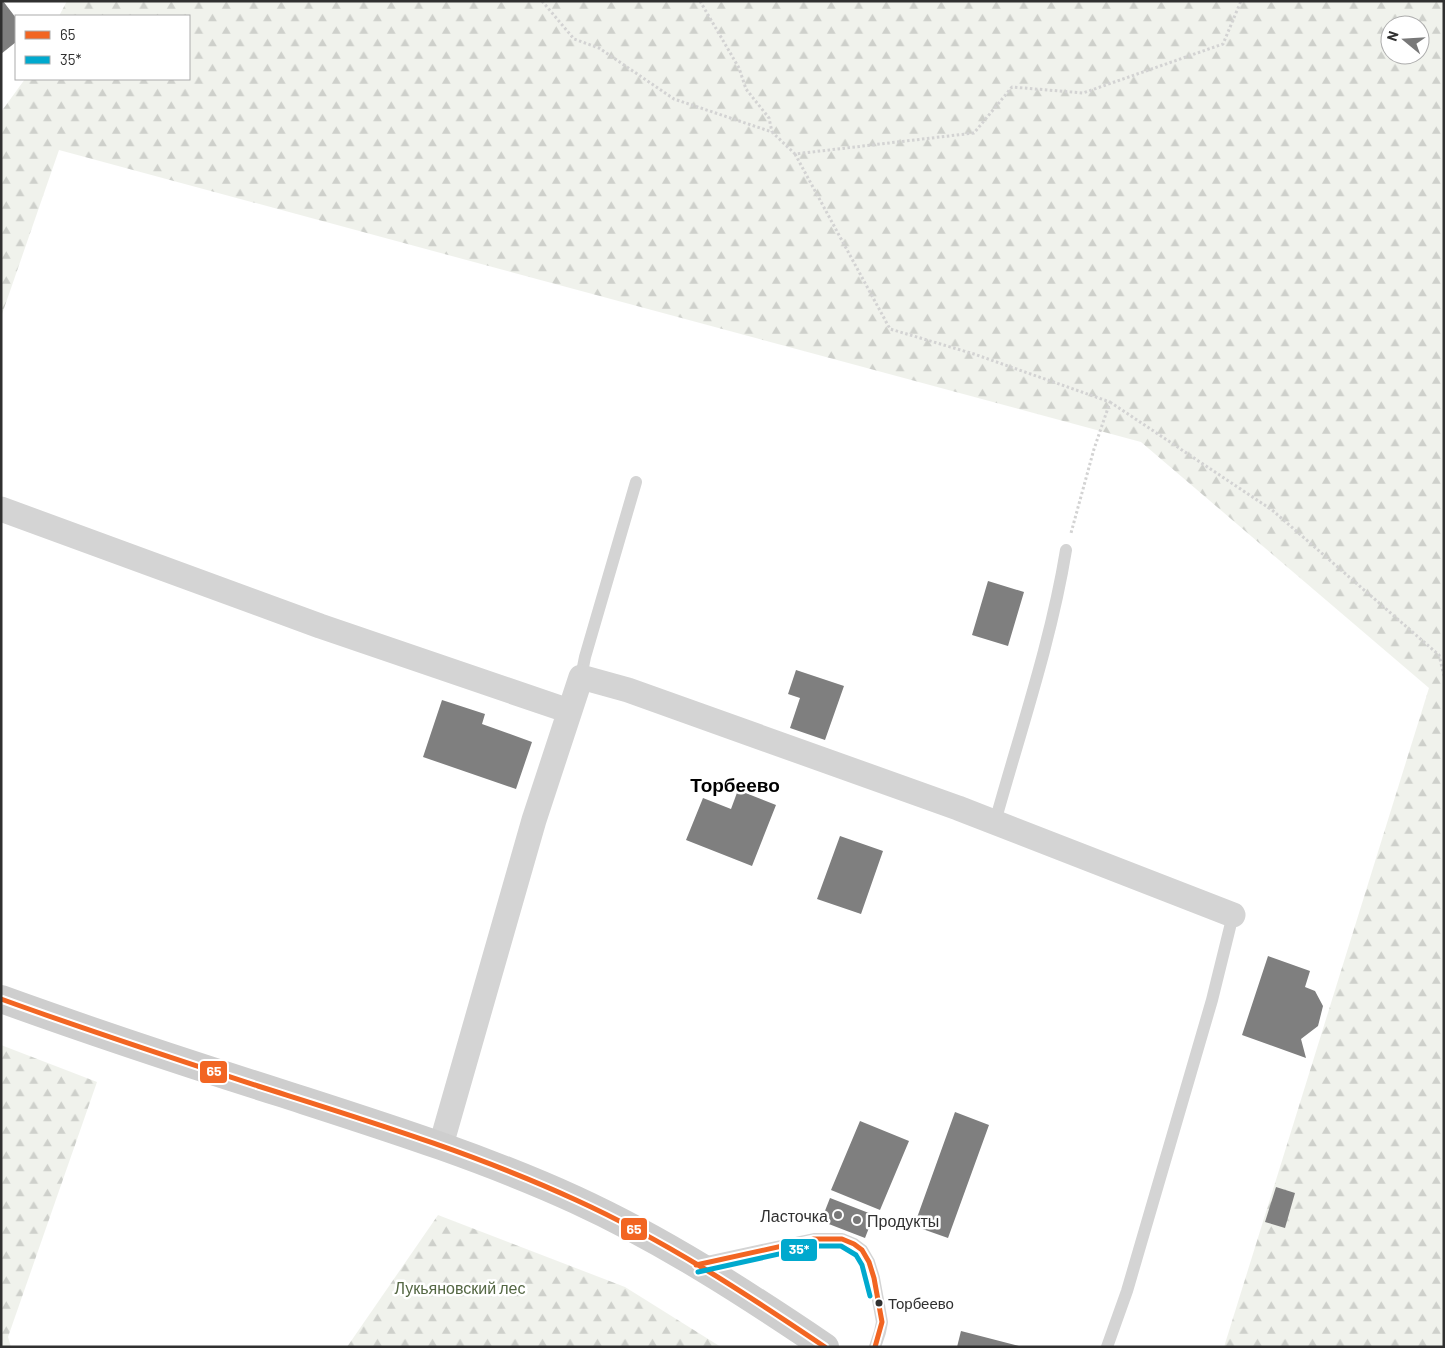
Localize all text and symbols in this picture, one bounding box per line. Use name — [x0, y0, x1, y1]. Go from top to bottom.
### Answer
legend — [15, 15, 190, 80]
north arrow — [1380, 15, 1430, 65]
text: 65 — [60, 25, 75, 43]
text: N — [1383, 29, 1402, 43]
text: 35* — [60, 50, 81, 68]
district label: Торбеево — [690, 773, 780, 796]
line badge: 65 — [199, 1060, 228, 1084]
text: 65 — [206, 1062, 222, 1079]
place label: Ласточка — [760, 1206, 828, 1225]
marker: Ласточка — [832, 1209, 844, 1221]
place label: Продукты — [867, 1211, 939, 1230]
marker: Продукты — [851, 1214, 863, 1226]
line badge: 65 — [620, 1217, 648, 1241]
text: 65 — [626, 1220, 642, 1237]
line badge: 35* — [780, 1238, 818, 1262]
text: 35* — [789, 1240, 810, 1257]
park label: Лукьяновский лес — [394, 1278, 526, 1297]
place label: Торбеево — [888, 1294, 954, 1312]
marker: Торбеево — [874, 1298, 884, 1308]

